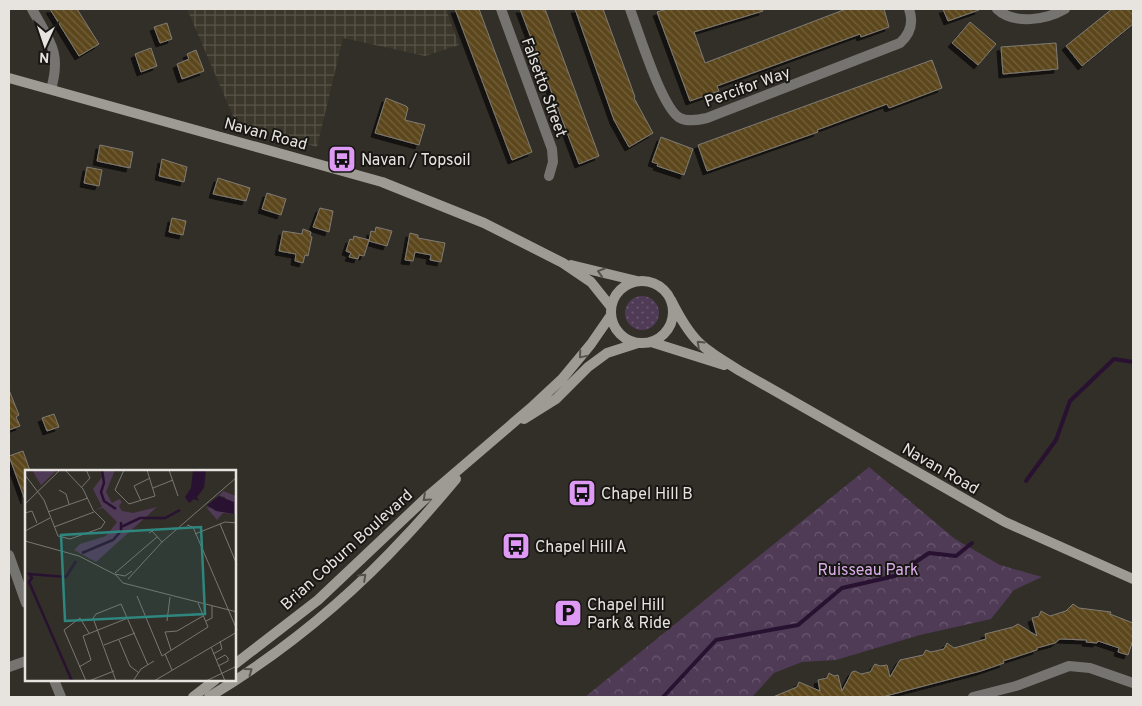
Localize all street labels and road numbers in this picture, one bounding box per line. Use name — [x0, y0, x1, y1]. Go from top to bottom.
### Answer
street label: Falsetto Street — [516, 35, 570, 140]
street label: Percifor Way — [702, 63, 793, 113]
street label: Navan Road — [222, 114, 309, 156]
street label: Navan Road — [898, 440, 982, 500]
street label: Brian Coburn Boulevard — [277, 486, 418, 615]

